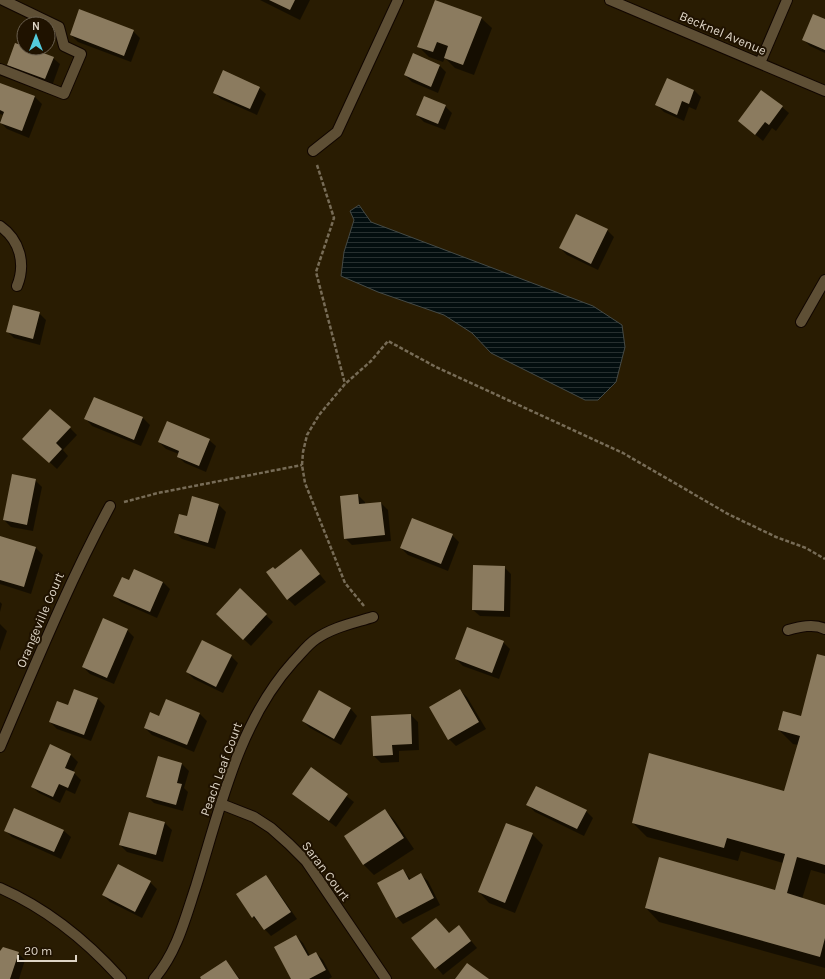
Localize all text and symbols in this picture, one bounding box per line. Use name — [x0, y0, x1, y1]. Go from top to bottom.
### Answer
street label: Becknel Avenue — [677, 8, 769, 58]
north arrow — [16, 16, 56, 56]
text: N — [32, 20, 40, 33]
street label: Orangeville Court — [13, 570, 67, 670]
street label: Peach Leaf Court — [197, 720, 245, 818]
street label: Saran Court — [299, 838, 353, 904]
scale bar — [18, 937, 76, 963]
text: 20 m — [24, 944, 52, 958]

